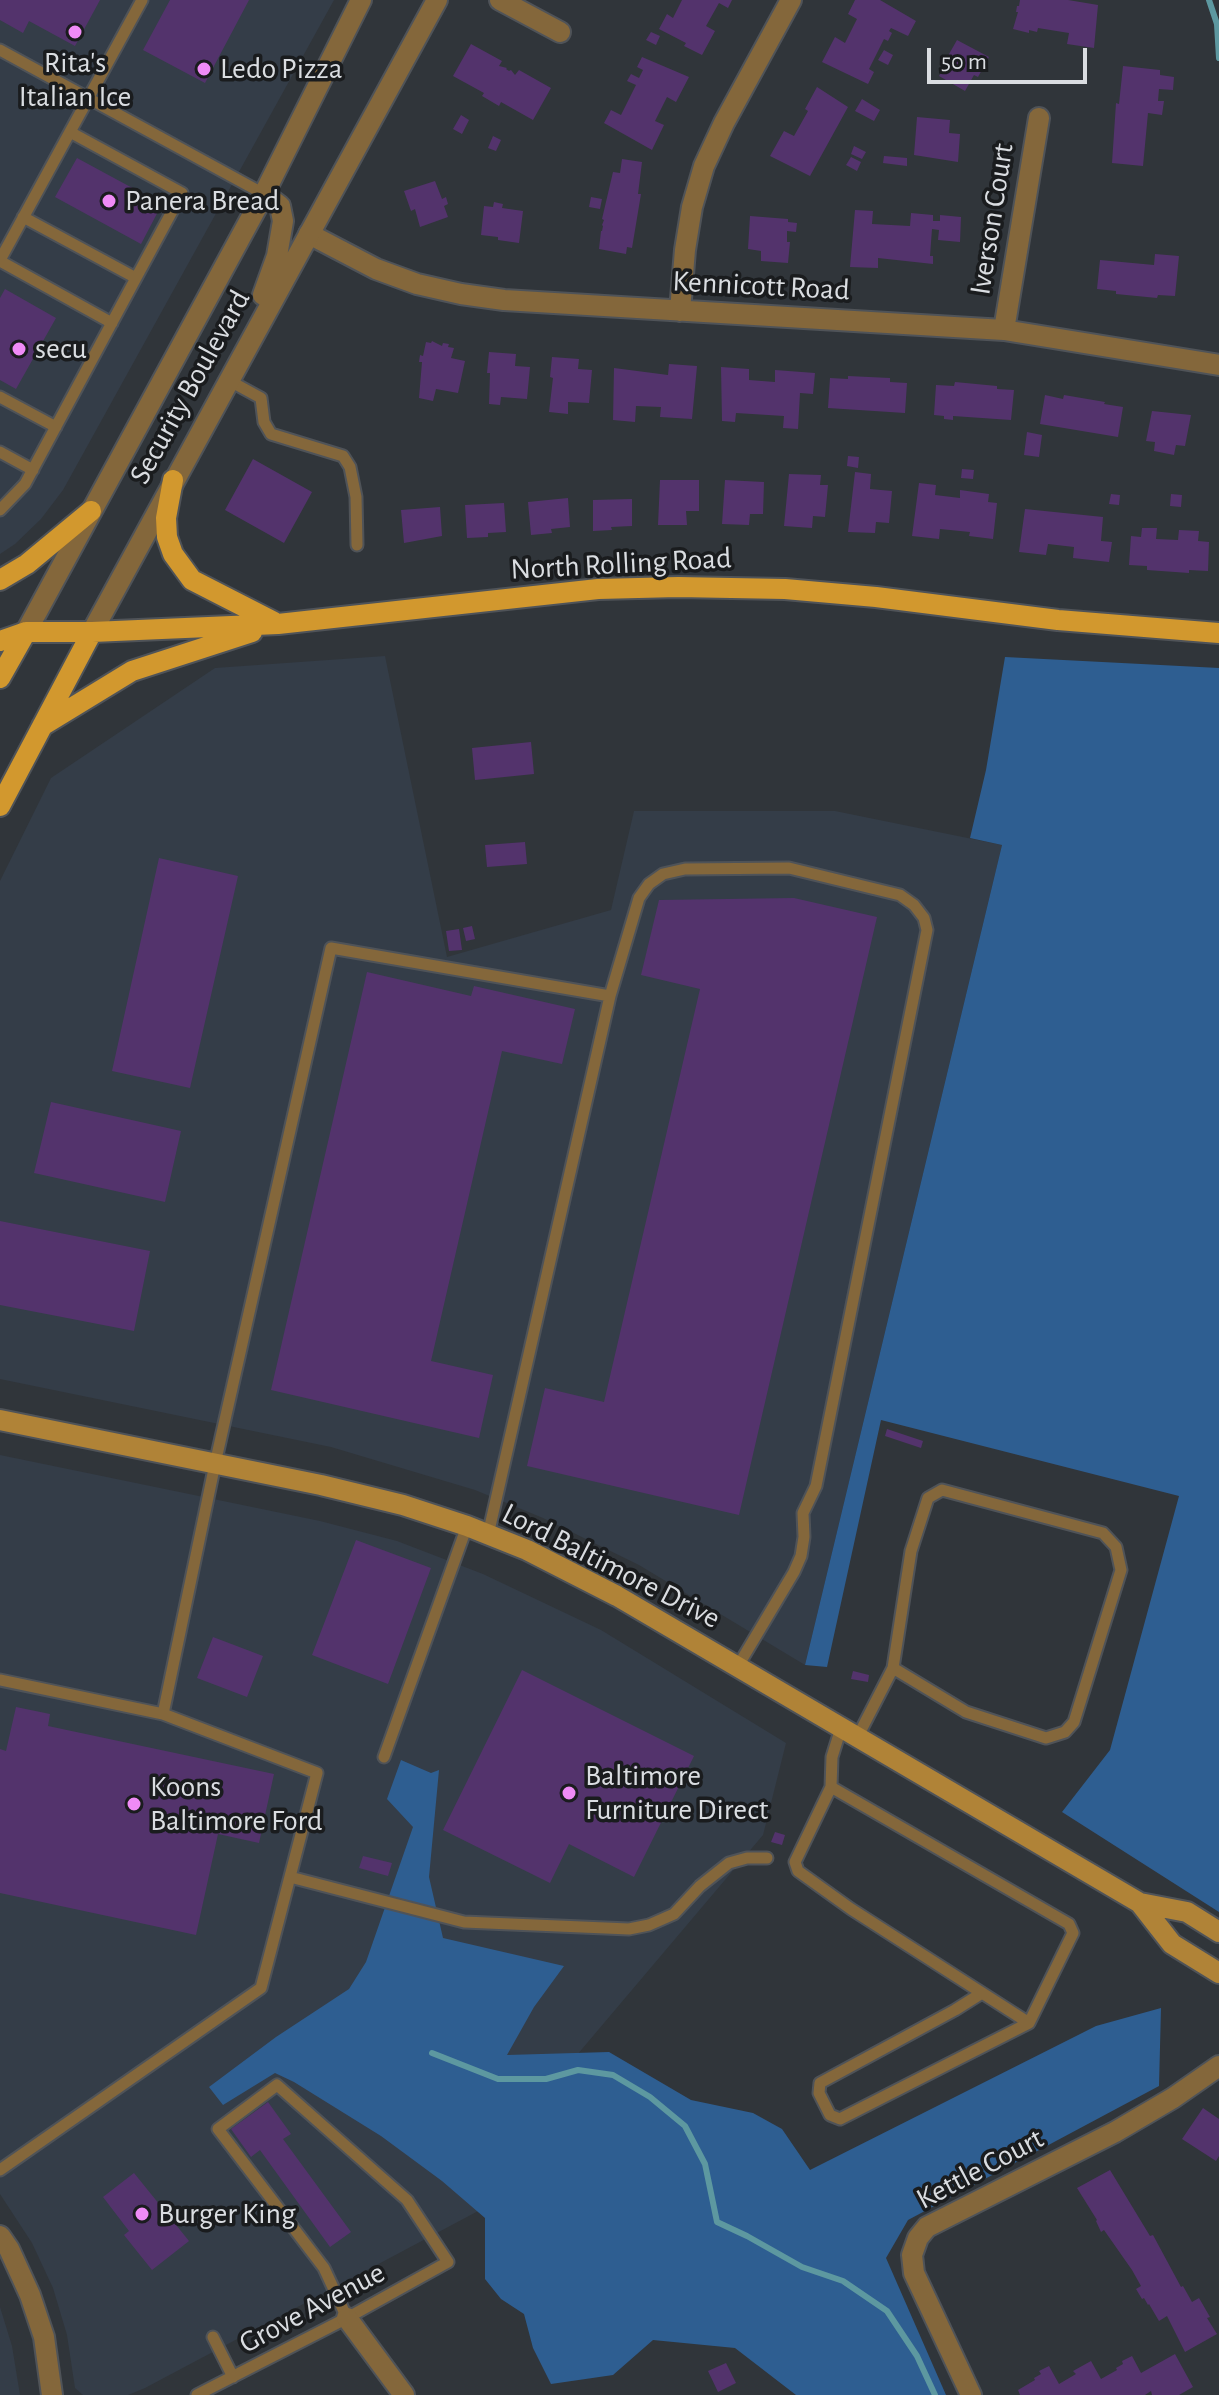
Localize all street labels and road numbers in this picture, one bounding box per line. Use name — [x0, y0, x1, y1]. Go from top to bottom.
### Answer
street label: Iverson Court — [962, 141, 1022, 297]
street label: Kennicott Road — [671, 263, 851, 309]
street label: Security Boulevard — [122, 284, 258, 490]
street label: North Rolling Road — [510, 540, 732, 588]
street label: Lord Baltimore Drive — [496, 1495, 726, 1637]
street label: Kettle Court — [910, 2121, 1050, 2217]
street label: Grove Avenue — [233, 2255, 391, 2361]

